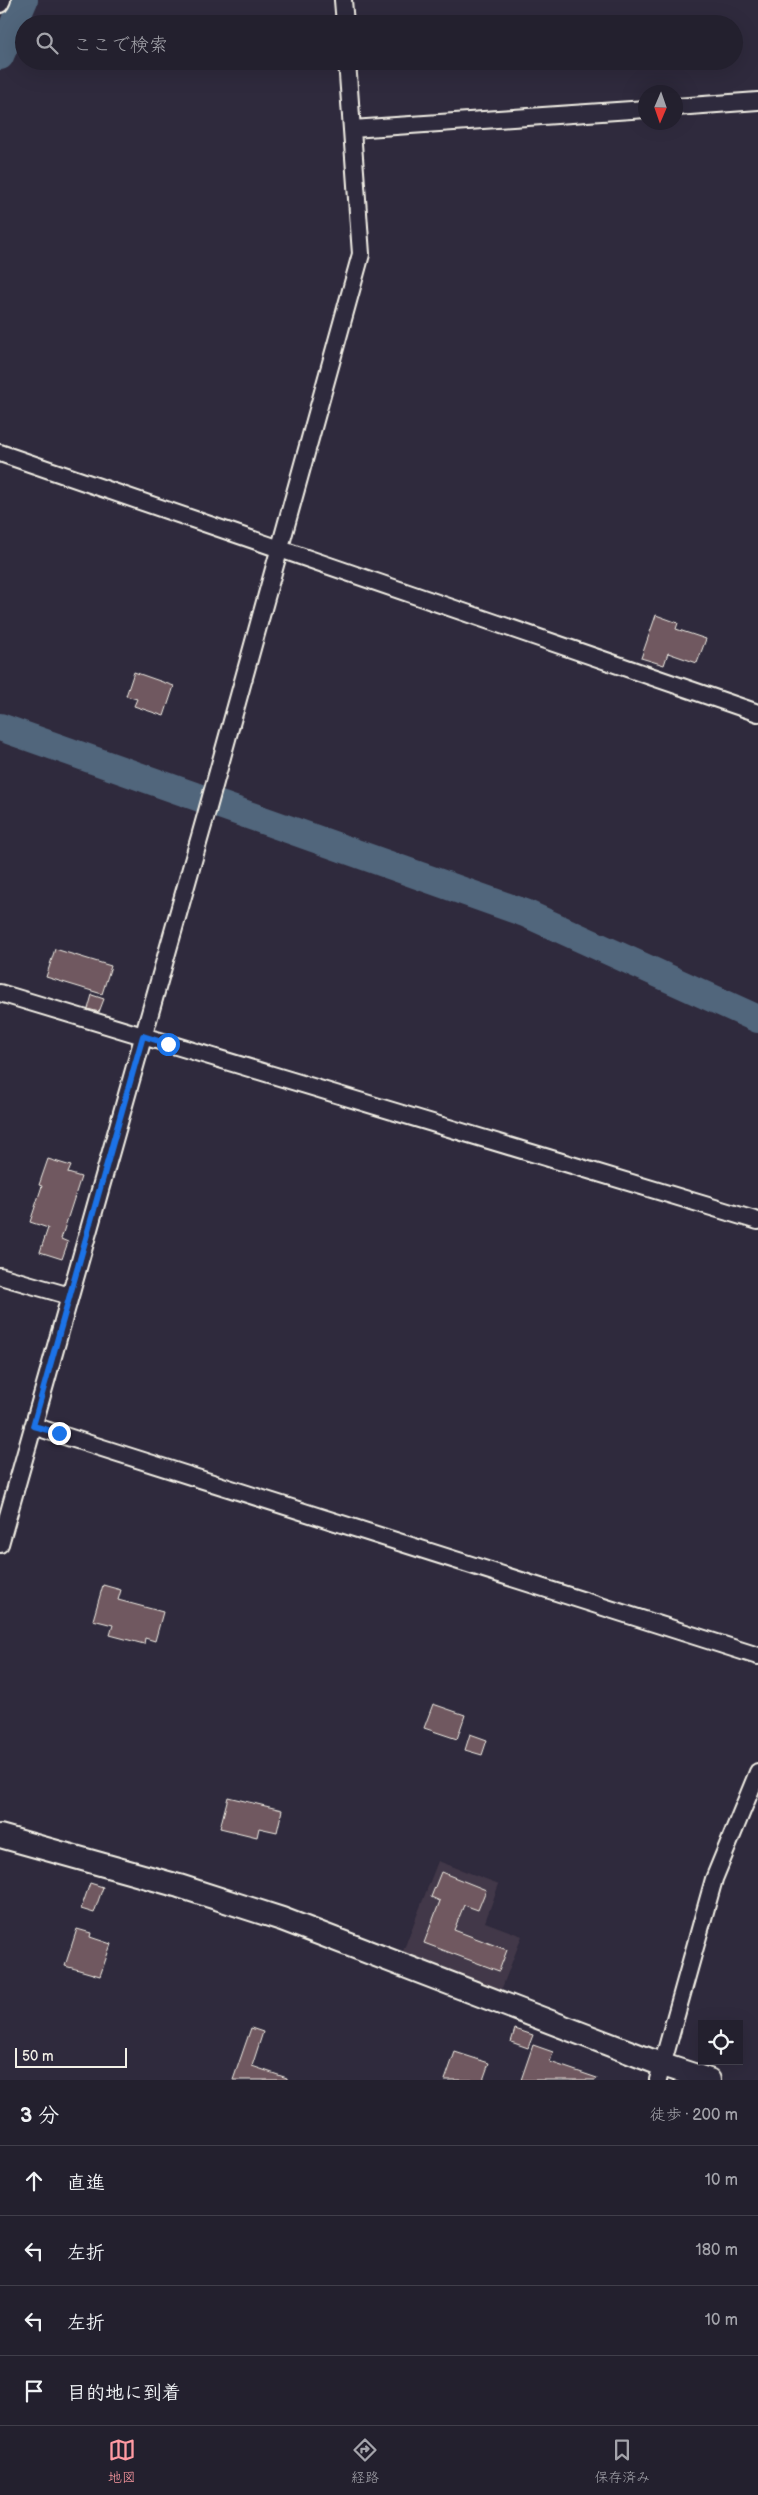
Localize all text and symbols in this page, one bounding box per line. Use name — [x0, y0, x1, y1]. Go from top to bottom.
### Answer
search box — [15, 15, 743, 70]
icon: search — [33, 29, 61, 57]
text: ここで検索 — [73, 34, 168, 57]
north arrow — [638, 85, 683, 130]
route start — [157, 1033, 180, 1056]
route end — [48, 1422, 71, 1445]
map controls — [698, 2020, 743, 2065]
button: locate — [698, 2020, 743, 2065]
scale bar — [15, 2045, 128, 2068]
text: 50 m — [22, 2048, 54, 2065]
text: 3 分 — [20, 2103, 59, 2128]
text: 徒歩 · 200 m — [650, 2106, 738, 2125]
icon: ahead — [20, 2167, 48, 2195]
text: 10 m — [705, 2171, 738, 2190]
text: 直進 — [67, 2172, 105, 2195]
icon: left — [20, 2237, 48, 2265]
text: 180 m — [696, 2241, 738, 2260]
text: 左折 — [67, 2242, 105, 2265]
icon: left — [20, 2307, 48, 2335]
text: 10 m — [705, 2311, 738, 2330]
text: 左折 — [67, 2312, 105, 2335]
icon: arrive — [20, 2377, 48, 2405]
text: 目的地に到着 — [67, 2382, 181, 2405]
tab: 地図 — [108, 2436, 136, 2486]
tab: 経路 — [351, 2436, 379, 2486]
tab: 保存済み — [594, 2436, 650, 2486]

